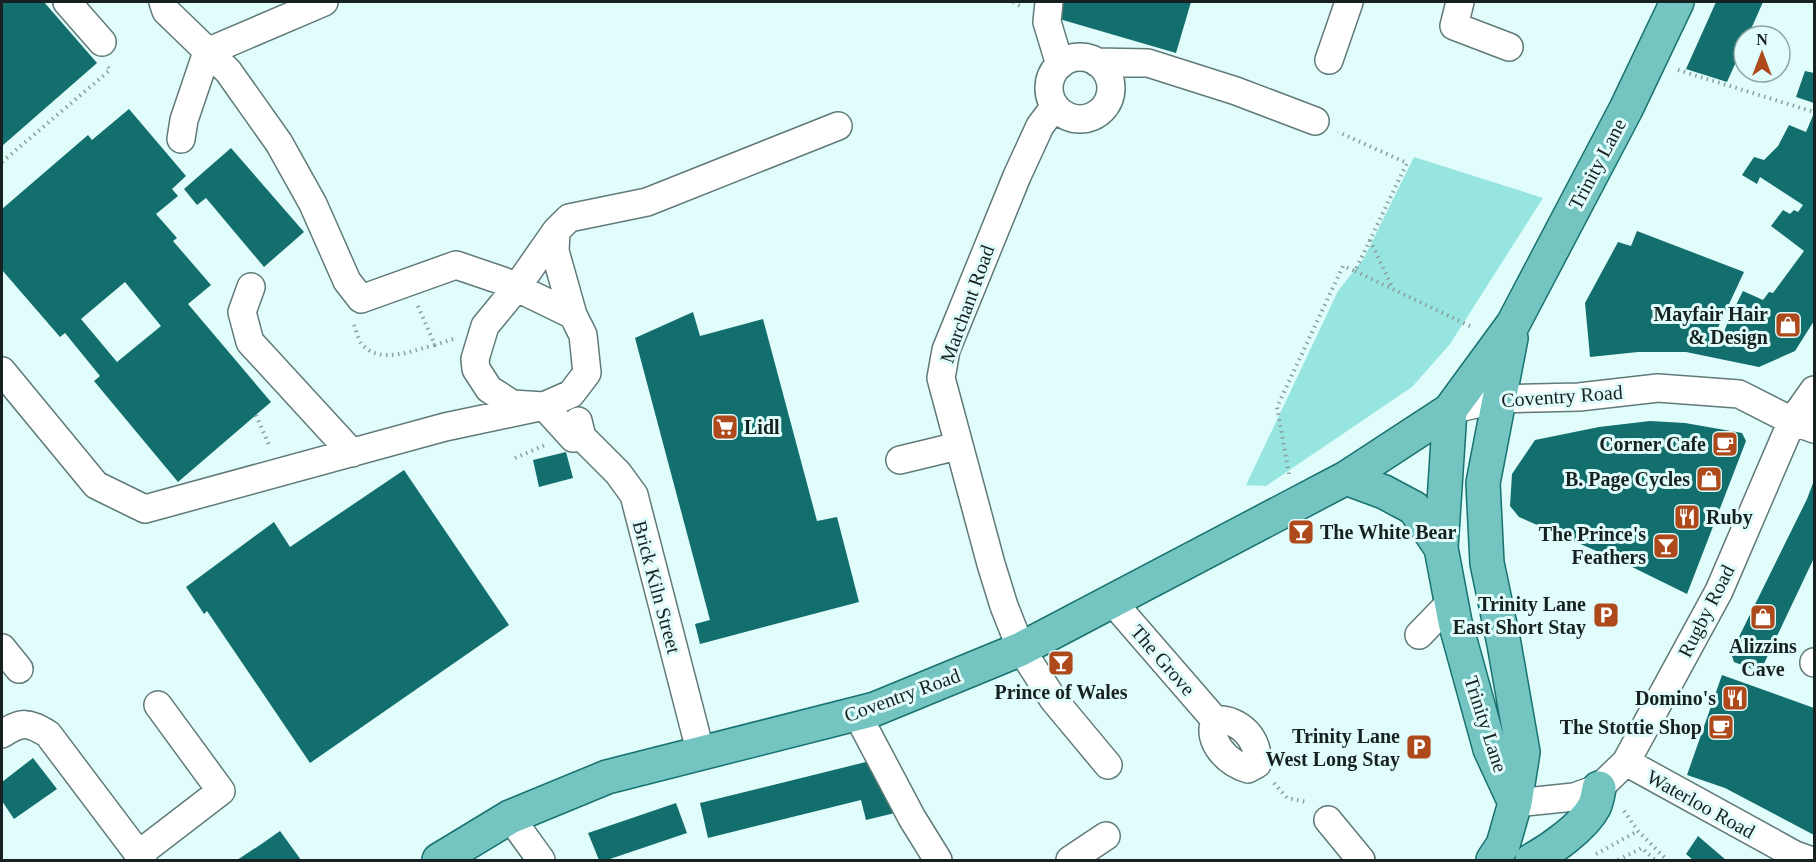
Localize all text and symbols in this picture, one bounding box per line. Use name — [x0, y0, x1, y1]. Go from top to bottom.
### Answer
north arrow — [1732, 24, 1792, 84]
text: N — [1756, 31, 1768, 48]
street label: Trinity Lane — [1564, 115, 1631, 214]
street label: Marchant Road — [935, 242, 999, 366]
place label: Mayfair Hair & Design — [1653, 303, 1768, 349]
shop icon: Mayfair Hair & Design — [1773, 310, 1803, 340]
street label: Coventry Road — [1501, 381, 1624, 412]
supermarket icon: Lidl — [710, 412, 740, 442]
place label: Lidl — [744, 416, 780, 438]
cafe icon: Corner Cafe — [1710, 429, 1740, 459]
place label: Corner Cafe — [1599, 433, 1706, 455]
shop icon: B. Page Cycles — [1694, 464, 1724, 494]
place label: B. Page Cycles — [1565, 468, 1690, 491]
restaurant icon: Ruby — [1672, 502, 1702, 532]
place label: Ruby — [1706, 506, 1753, 529]
bar icon: The White Bear — [1286, 517, 1316, 547]
street label: Brick Kiln Street — [629, 518, 685, 656]
place label: The White Bear — [1320, 521, 1456, 543]
place label: The Prince's Feathers — [1539, 523, 1646, 568]
bar icon: The Prince's Feathers — [1651, 531, 1681, 561]
street label: Rugby Road — [1673, 561, 1740, 661]
place label: Trinity Lane East Short Stay — [1453, 593, 1586, 639]
parking icon: Trinity Lane East Short Stay — [1591, 600, 1621, 630]
shop icon: Alizzins Cave — [1748, 602, 1778, 632]
street label: The Grove — [1126, 620, 1200, 700]
place label: Alizzins Cave — [1729, 635, 1797, 680]
bar icon: Prince of Wales — [1046, 648, 1076, 678]
street label: Coventry Road — [841, 664, 963, 727]
street label: Trinity Lane — [1459, 673, 1512, 775]
place label: Prince of Wales — [995, 681, 1128, 703]
restaurant icon: Domino's — [1720, 683, 1750, 713]
place label: Domino's — [1635, 687, 1716, 709]
cafe icon: The Stottie Shop — [1706, 712, 1736, 742]
place label: The Stottie Shop — [1560, 716, 1702, 739]
place label: Trinity Lane West Long Stay — [1266, 725, 1400, 771]
parking icon: Trinity Lane West Long Stay — [1404, 732, 1434, 762]
street label: Waterloo Road — [1643, 765, 1759, 843]

